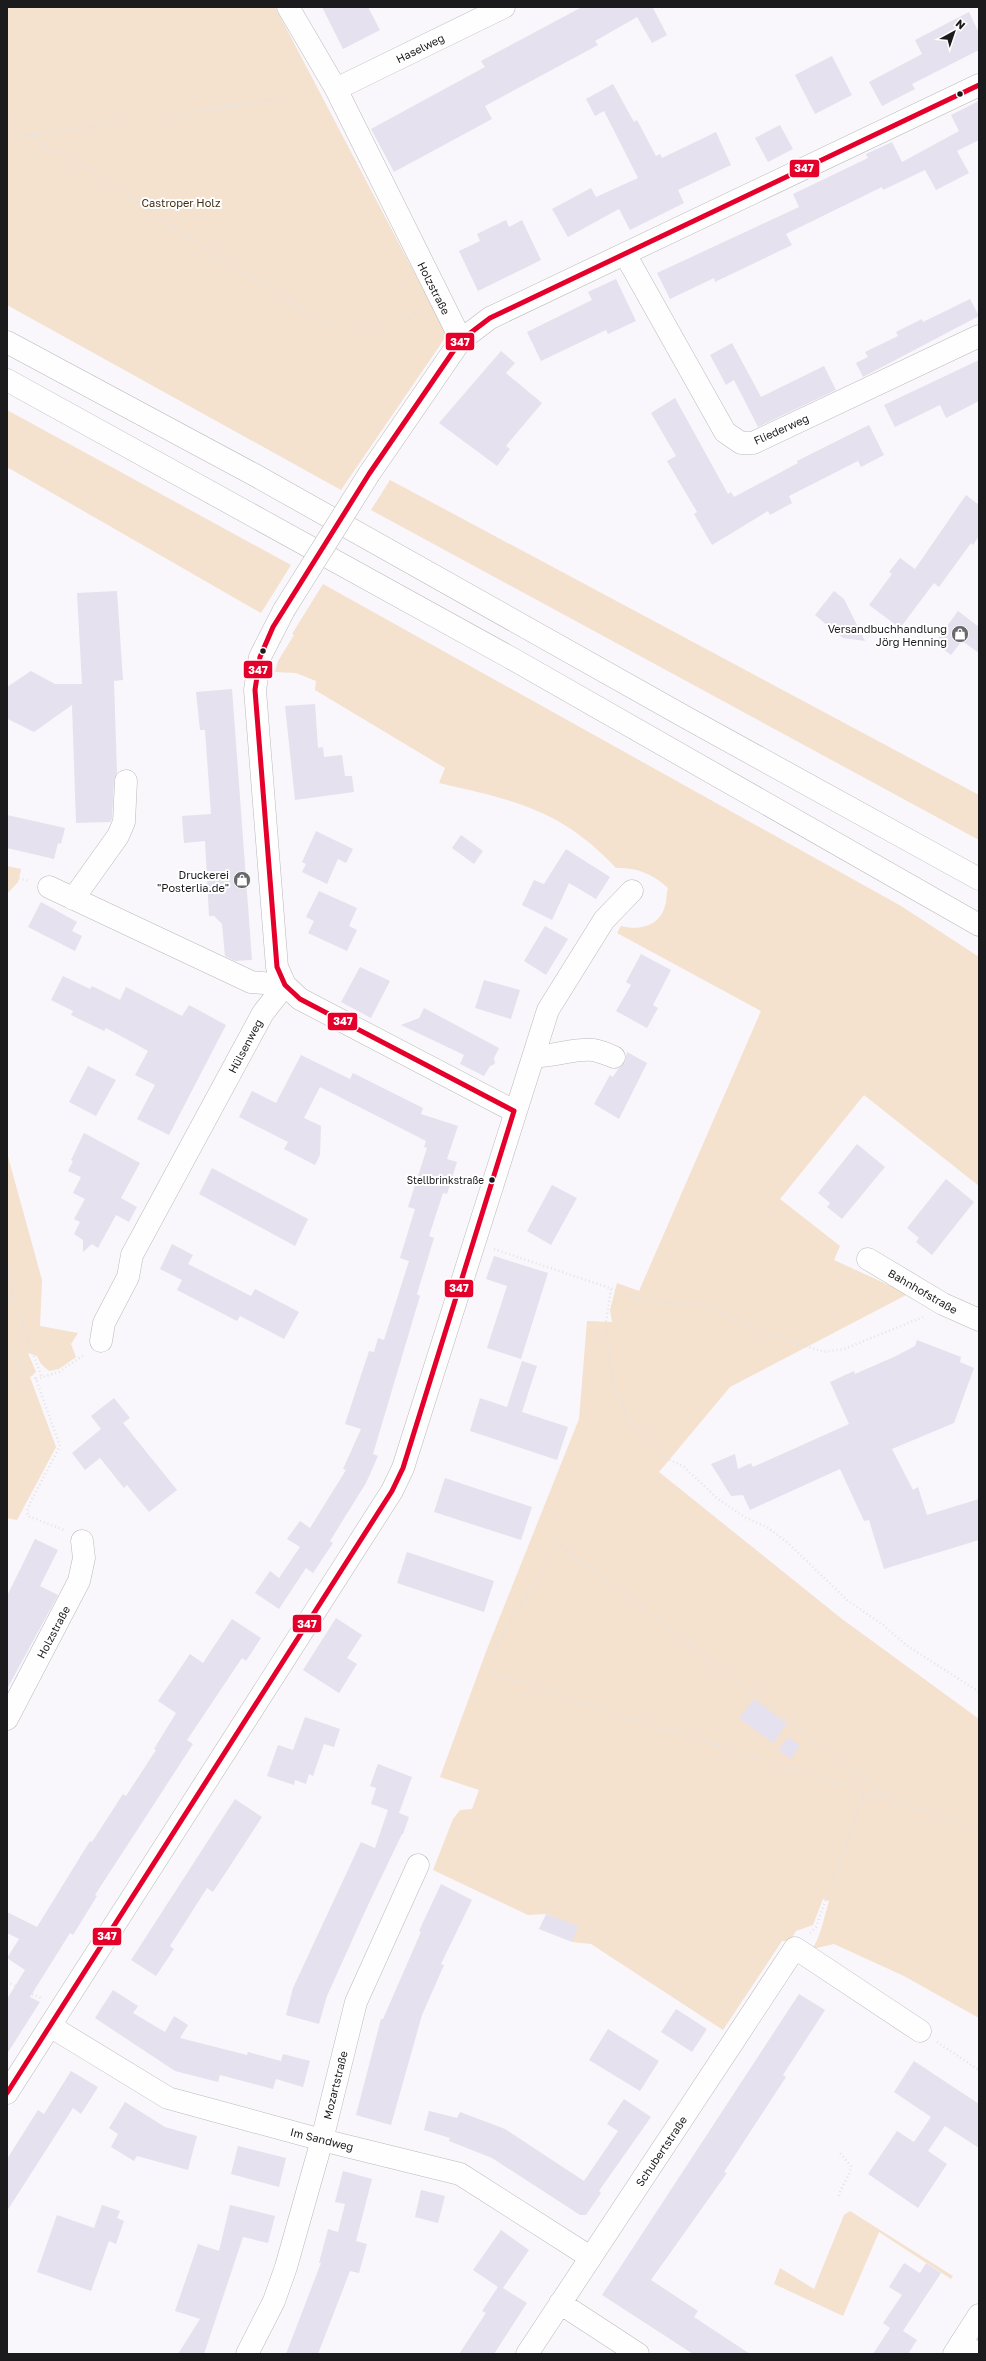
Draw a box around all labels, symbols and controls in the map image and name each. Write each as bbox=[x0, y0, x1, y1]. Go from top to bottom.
north arrow bbox=[934, 12, 974, 52]
text: N bbox=[953, 16, 968, 32]
street label: Haselweg bbox=[394, 31, 446, 65]
unlabelled marker bbox=[955, 89, 965, 99]
line badge: 347 bbox=[789, 159, 820, 178]
text: 347 bbox=[794, 161, 814, 174]
park label: Castroper Holz bbox=[141, 196, 221, 209]
street label: Holzstraße bbox=[415, 259, 453, 317]
line badge: 347 bbox=[445, 332, 475, 351]
text: 347 bbox=[450, 335, 470, 348]
street label: Fliederweg bbox=[751, 411, 811, 447]
place label: Versandbuchhandlung Jörg Henning bbox=[828, 622, 947, 648]
shop icon: Versandbuchhandlung Jörg Henning bbox=[950, 624, 970, 644]
unlabelled marker bbox=[258, 646, 268, 656]
line badge: 347 bbox=[243, 660, 273, 679]
text: 347 bbox=[248, 663, 268, 676]
place label: Druckerei "Posterlia.de" bbox=[157, 868, 229, 894]
shop icon: Druckerei "Posterlia.de" bbox=[232, 870, 252, 890]
line badge: 347 bbox=[327, 1012, 358, 1031]
text: 347 bbox=[333, 1014, 353, 1027]
street label: Hülsenweg bbox=[225, 1017, 265, 1075]
place label: Stellbrinkstraße bbox=[407, 1174, 484, 1186]
marker: Stellbrinkstraße bbox=[487, 1175, 497, 1185]
street label: Bahnhofstraße bbox=[886, 1266, 960, 1316]
line badge: 347 bbox=[444, 1279, 474, 1298]
text: 347 bbox=[449, 1281, 469, 1294]
street label: Holzstraße bbox=[34, 1604, 72, 1660]
line badge: 347 bbox=[292, 1614, 322, 1633]
text: 347 bbox=[297, 1617, 317, 1630]
line badge: 347 bbox=[92, 1927, 122, 1946]
text: 347 bbox=[97, 1929, 117, 1942]
street label: Mozartstraße bbox=[320, 2049, 350, 2121]
street label: Schubertstraße bbox=[633, 2113, 689, 2189]
street label: Im Sandweg bbox=[289, 2125, 355, 2153]

